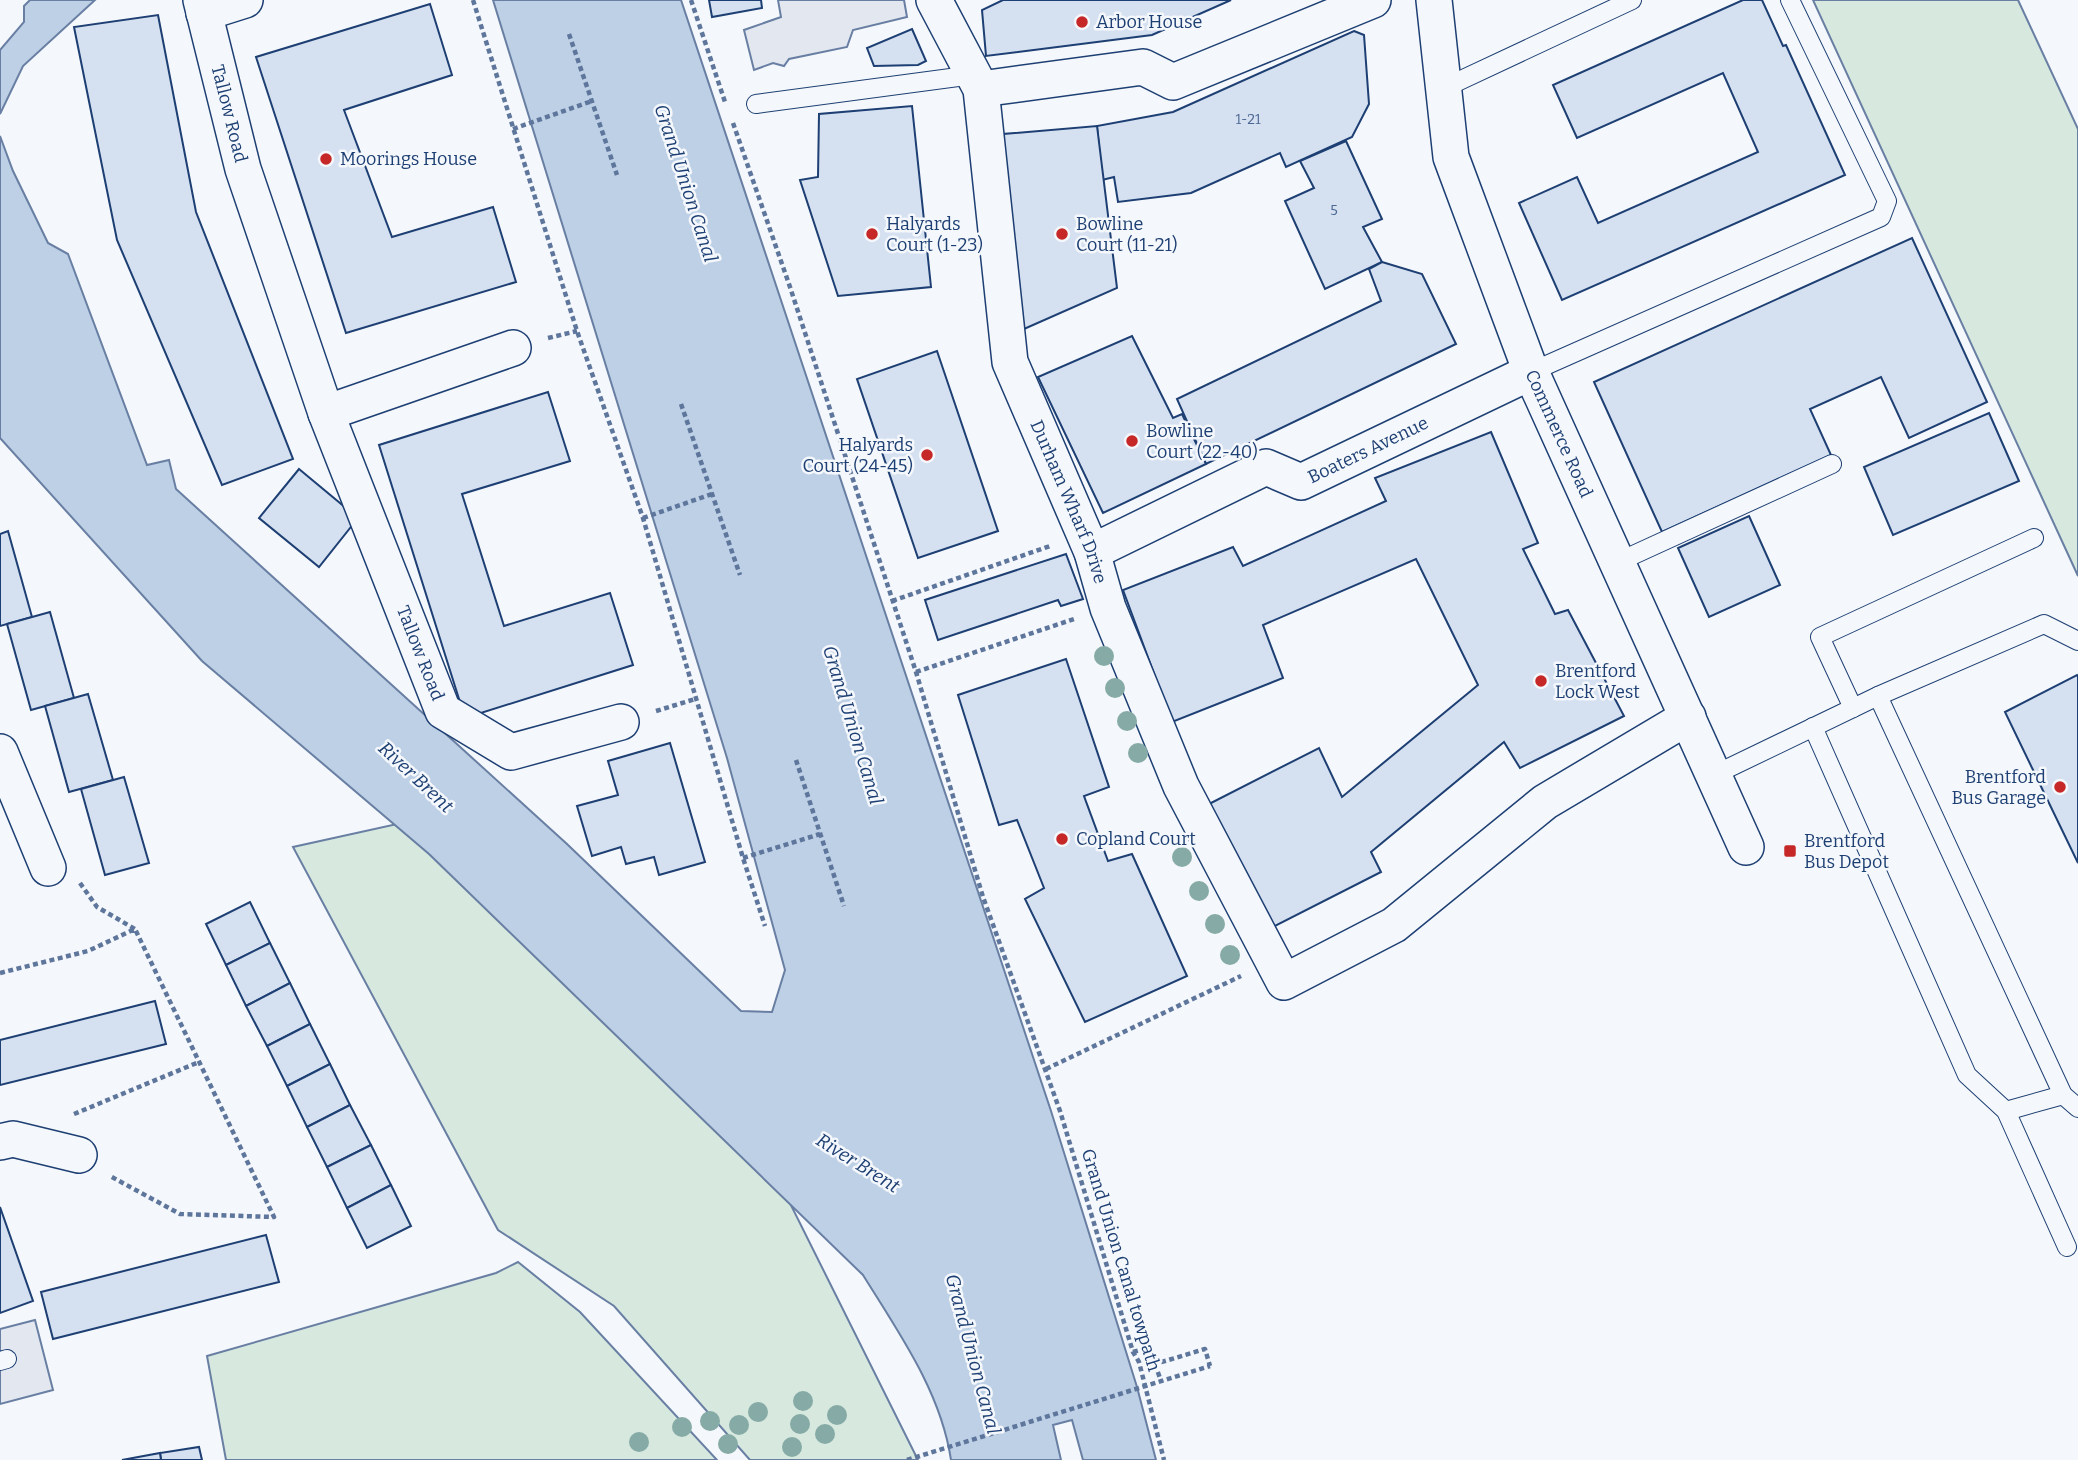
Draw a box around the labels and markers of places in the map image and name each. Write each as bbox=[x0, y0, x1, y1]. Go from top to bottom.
place label: Arbor House bbox=[1096, 11, 1202, 33]
marker: Arbor House bbox=[1074, 14, 1090, 30]
place label: Moorings House bbox=[340, 148, 477, 170]
marker: Moorings House bbox=[318, 151, 334, 167]
place label: Halyards Court (1-23) bbox=[886, 213, 983, 256]
place label: Bowline Court (11-21) bbox=[1076, 213, 1177, 256]
marker: Halyards Court (1-23) bbox=[864, 226, 880, 242]
marker: Bowline Court (11-21) bbox=[1054, 226, 1070, 242]
place label: Bowline Court (22-40) bbox=[1146, 420, 1258, 463]
marker: Bowline Court (22-40) bbox=[1124, 433, 1140, 449]
place label: Halyards Court (24-45) bbox=[802, 434, 913, 477]
marker: Halyards Court (24-45) bbox=[919, 447, 935, 463]
place label: Brentford Lock West bbox=[1555, 660, 1640, 703]
marker: Brentford Lock West bbox=[1533, 673, 1549, 689]
place label: Brentford Bus Garage bbox=[1952, 766, 2046, 809]
marker: Brentford Bus Garage bbox=[2052, 779, 2068, 795]
place label: Copland Court bbox=[1076, 828, 1196, 850]
place label: Brentford Bus Depot bbox=[1804, 830, 1889, 873]
marker: Copland Court bbox=[1054, 831, 1070, 847]
marker: Brentford Bus Depot bbox=[1782, 843, 1798, 859]

